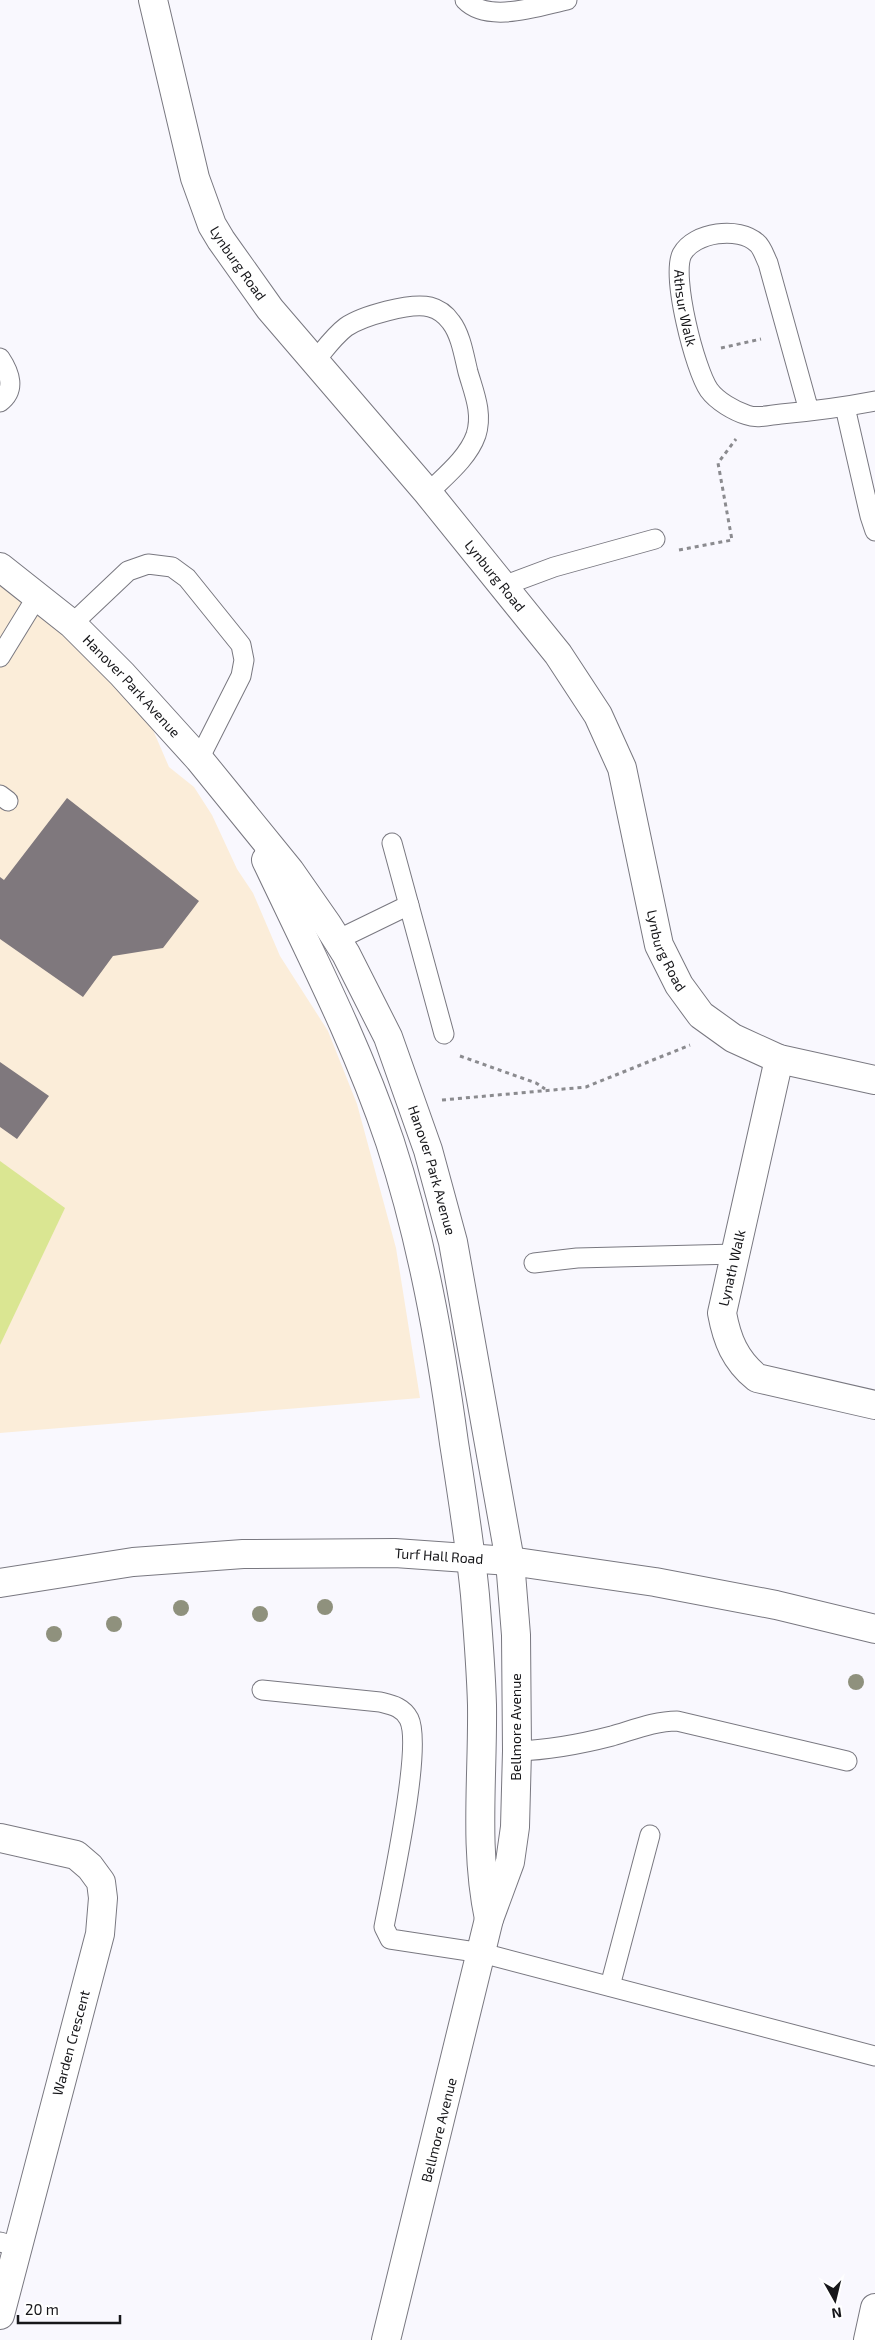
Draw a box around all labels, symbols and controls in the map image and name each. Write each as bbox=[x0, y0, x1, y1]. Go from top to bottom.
street label: Lynburg Road bbox=[207, 223, 270, 303]
street label: Athsur Walk bbox=[671, 269, 701, 348]
street label: Lynburg Road bbox=[461, 537, 529, 615]
street label: Hanover Park Avenue bbox=[80, 631, 184, 741]
street label: Lynburg Road bbox=[644, 908, 690, 995]
street label: Hanover Park Avenue bbox=[405, 1103, 460, 1237]
street label: Lynath Walk bbox=[714, 1228, 749, 1308]
street label: Turf Hall Road bbox=[394, 1544, 484, 1567]
street label: Bellmore Avenue bbox=[507, 1673, 524, 1781]
street label: Warden Crescent bbox=[48, 1988, 93, 2098]
street label: Bellmore Avenue bbox=[417, 2076, 460, 2184]
north arrow bbox=[810, 2275, 860, 2325]
scale bar bbox=[18, 2292, 120, 2324]
text: 20 m bbox=[25, 2300, 59, 2318]
text: N bbox=[831, 2304, 843, 2322]

